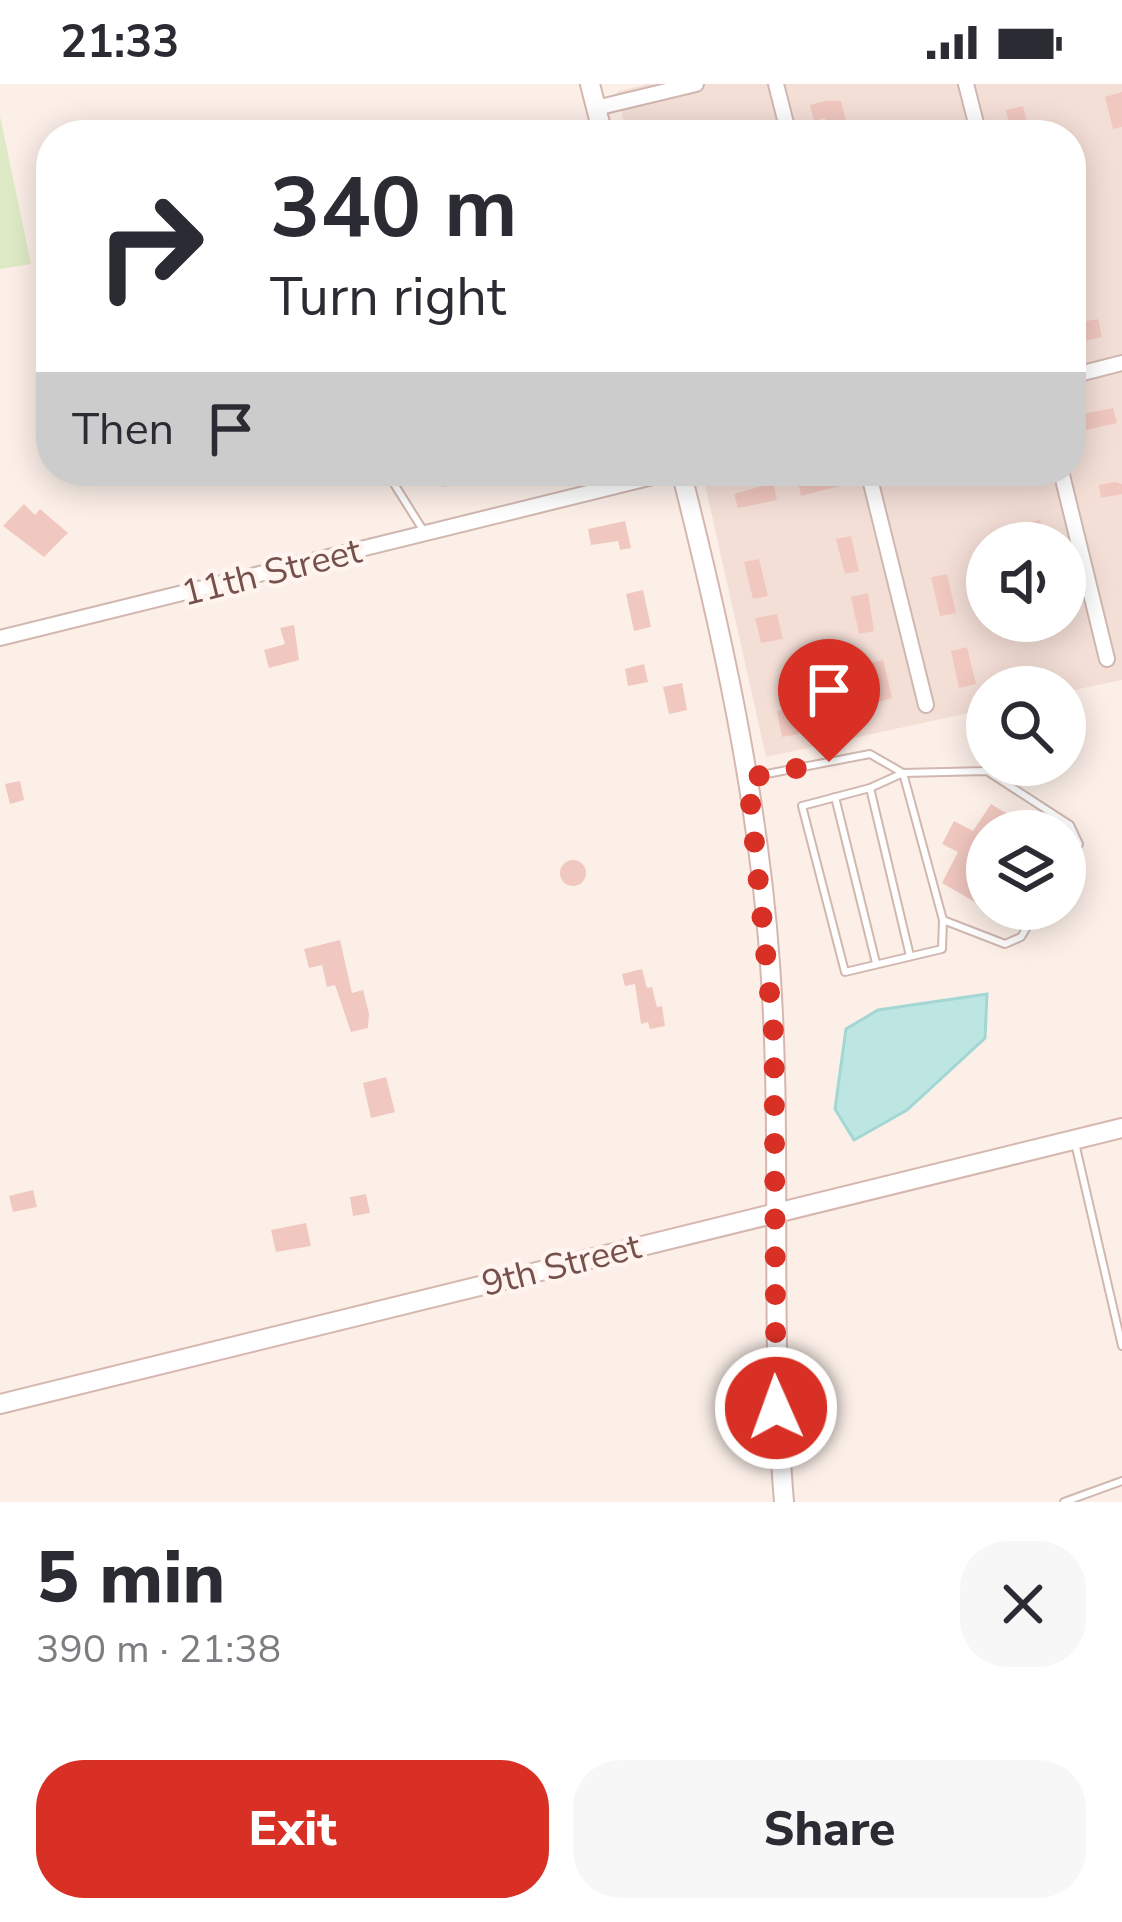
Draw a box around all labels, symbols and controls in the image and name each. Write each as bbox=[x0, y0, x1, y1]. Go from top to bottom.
text: 21:33 bbox=[60, 12, 179, 73]
text: 340 m bbox=[270, 151, 518, 266]
icon: right bbox=[72, 168, 228, 324]
text: Turn right bbox=[270, 260, 506, 334]
icon: arrive bbox=[198, 396, 264, 462]
text: Then bbox=[72, 399, 174, 460]
map controls bbox=[966, 522, 1086, 930]
button: sound bbox=[966, 522, 1086, 642]
street label: 11th Street bbox=[176, 526, 367, 618]
pin bbox=[778, 639, 880, 762]
icon: arrive bbox=[796, 657, 862, 723]
button: search bbox=[966, 666, 1086, 786]
button: layers bbox=[966, 810, 1086, 930]
street label: 9th Street bbox=[477, 1222, 646, 1309]
position arrow bbox=[713, 1345, 839, 1471]
text: 5 min bbox=[36, 1529, 225, 1627]
button: close bbox=[960, 1541, 1086, 1667]
text: 390 m · 21:38 bbox=[36, 1623, 281, 1676]
button: Exit bbox=[36, 1760, 549, 1898]
button: Share bbox=[573, 1760, 1086, 1898]

